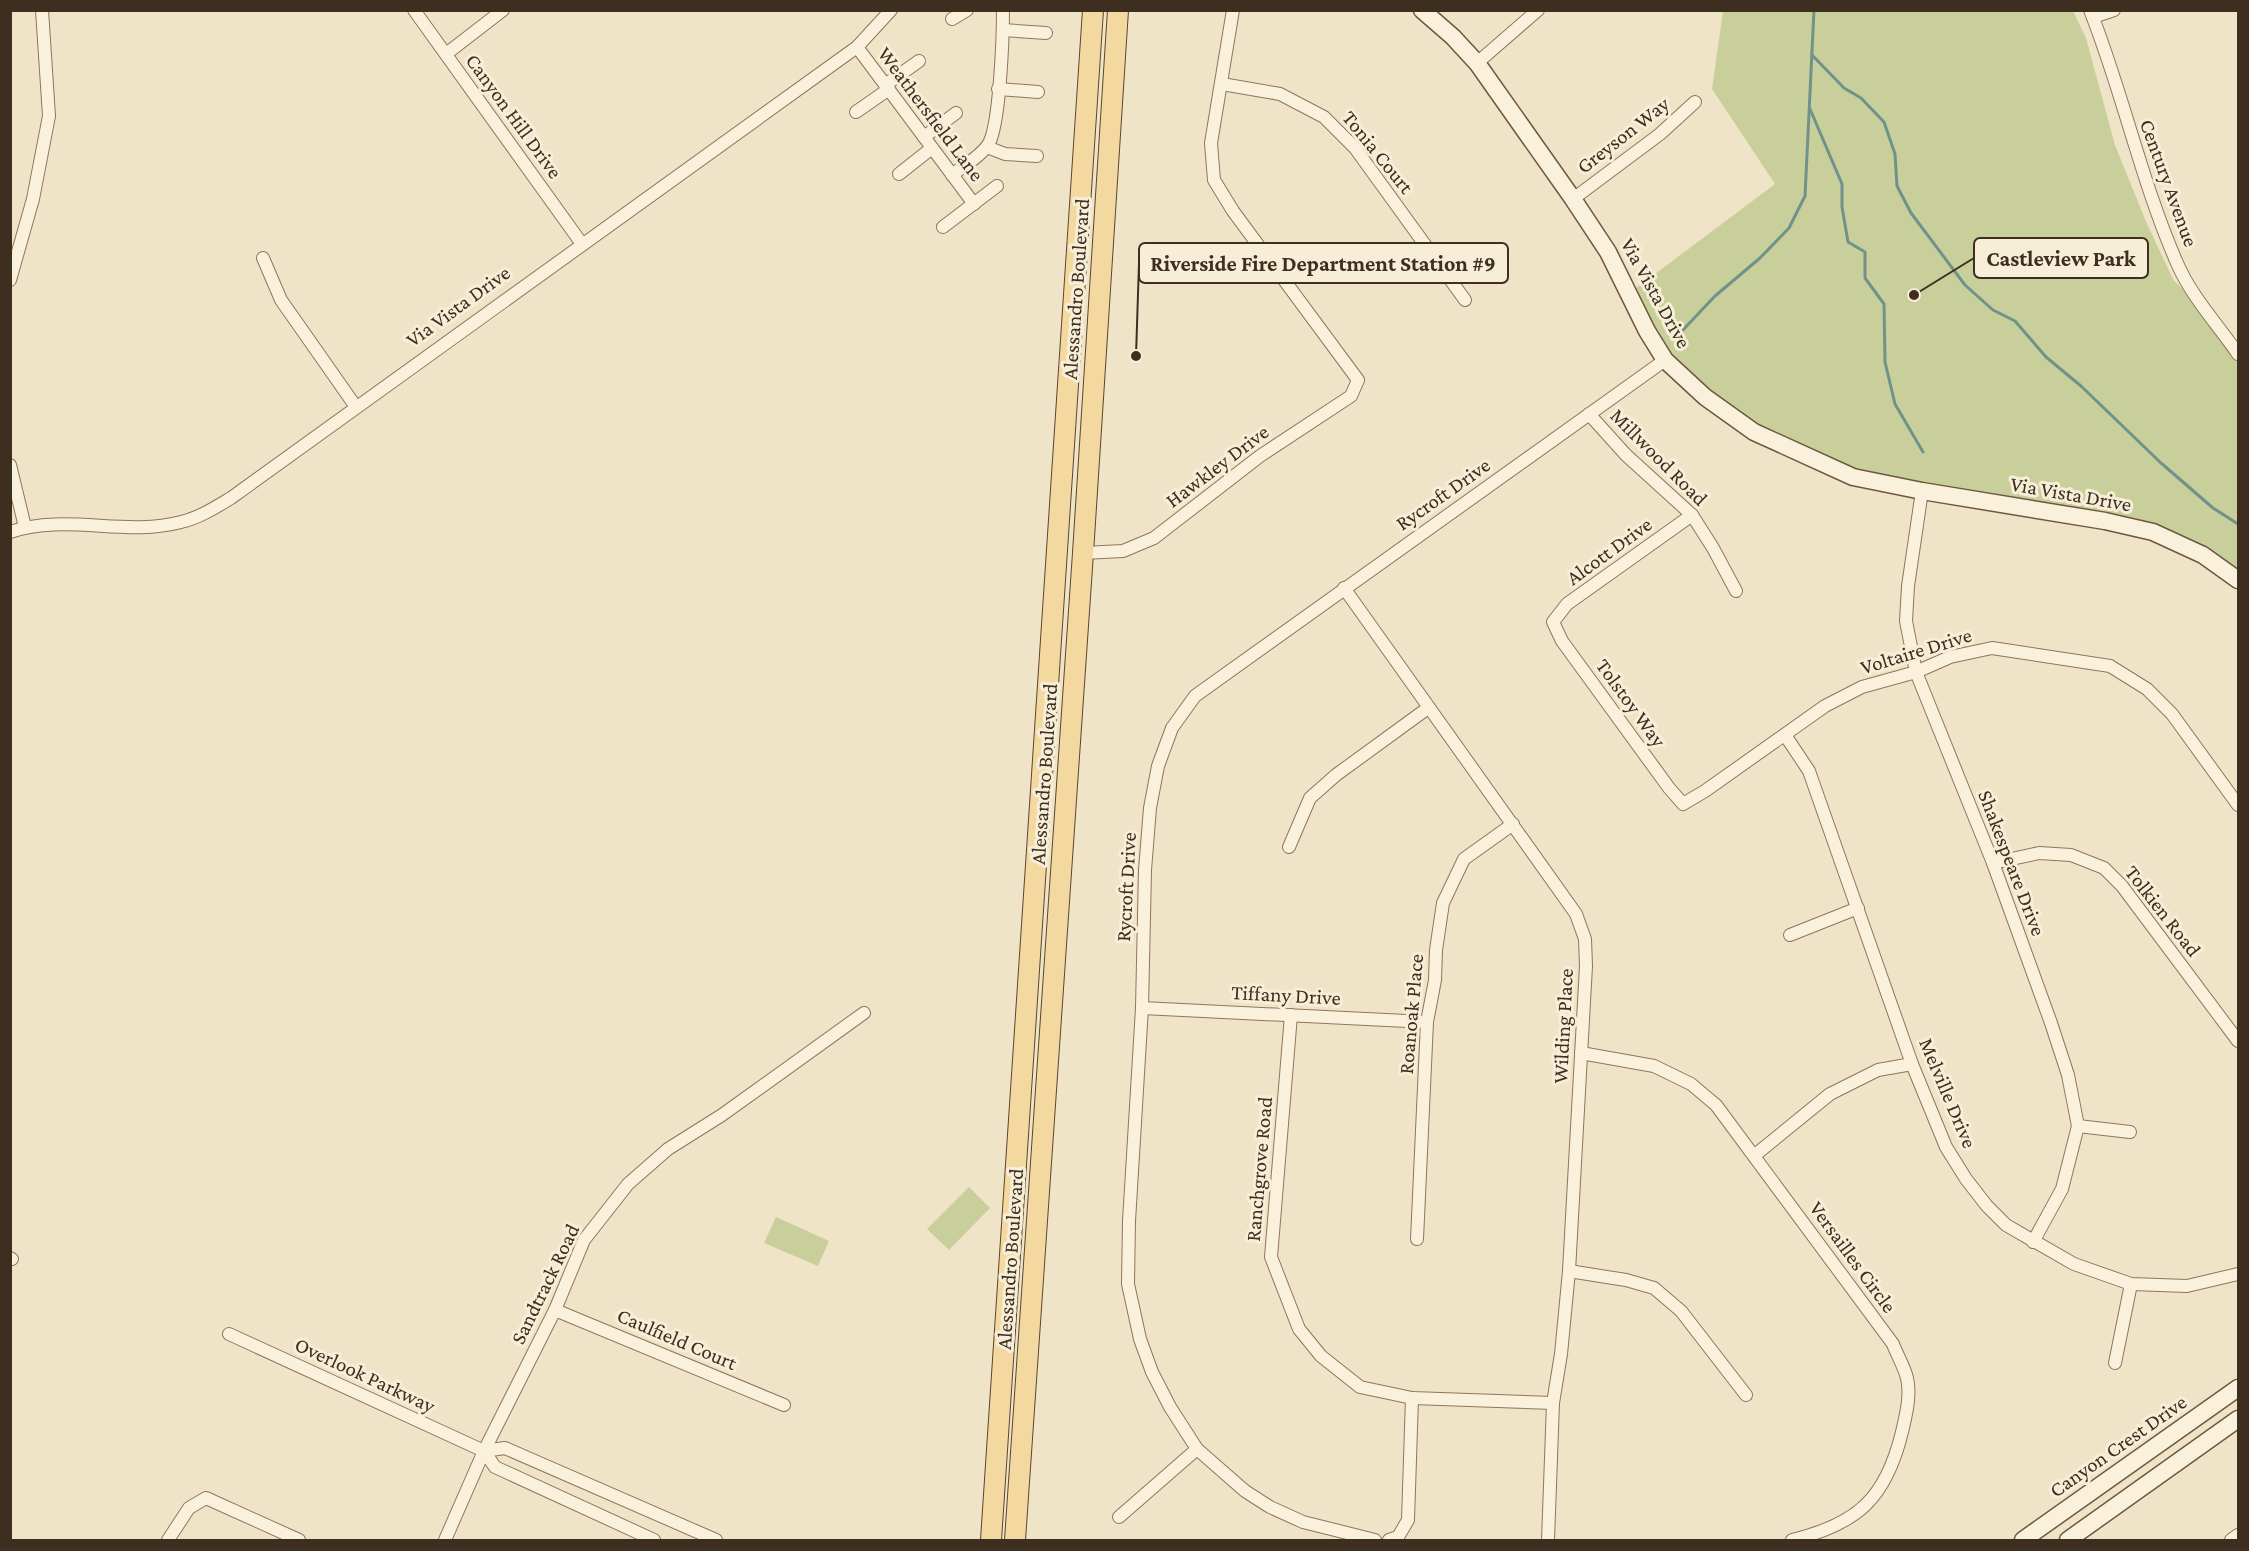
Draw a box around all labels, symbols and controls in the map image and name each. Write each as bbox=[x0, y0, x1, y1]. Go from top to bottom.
street label: Weathersfield Lane bbox=[873, 42, 989, 186]
street label: Canyon Hill Drive bbox=[461, 49, 567, 183]
street label: Greyson Way bbox=[1572, 91, 1674, 178]
street label: Tonia Court bbox=[1337, 106, 1419, 199]
street label: Century Avenue bbox=[2135, 116, 2203, 250]
street label: Alessandro Boulevard bbox=[1058, 198, 1094, 380]
street label: Via Vista Drive bbox=[1616, 234, 1696, 352]
callout: Castleview Park bbox=[1974, 238, 2148, 278]
callout: Riverside Fire Department Station #9 bbox=[1139, 243, 1508, 283]
text: Castleview Park bbox=[1986, 246, 2137, 271]
text: Riverside Fire Department Station #9 bbox=[1150, 251, 1496, 276]
street label: Via Vista Drive bbox=[401, 260, 515, 352]
street label: Millwood Road bbox=[1605, 403, 1713, 511]
street label: Hawkley Drive bbox=[1161, 419, 1273, 513]
street label: Rycroft Drive bbox=[1391, 453, 1495, 535]
street label: Via Vista Drive bbox=[2009, 472, 2133, 516]
street label: Alcott Drive bbox=[1561, 512, 1657, 590]
street label: Voltaire Drive bbox=[1858, 623, 1974, 679]
street label: Tolstoy Way bbox=[1591, 654, 1671, 752]
street label: Alessandro Boulevard bbox=[1026, 683, 1062, 865]
street label: Shakespeare Drive bbox=[1973, 787, 2051, 939]
street label: Rycroft Drive bbox=[1111, 832, 1141, 942]
street label: Tolkien Road bbox=[2120, 861, 2206, 961]
street label: Roanoak Place bbox=[1394, 953, 1428, 1075]
street label: Wilding Place bbox=[1548, 968, 1578, 1084]
street label: Tiffany Drive bbox=[1231, 980, 1341, 1010]
street label: Melville Drive bbox=[1914, 1034, 1982, 1152]
street label: Ranchgrove Road bbox=[1241, 1096, 1277, 1242]
street label: Alessandro Boulevard bbox=[992, 1168, 1028, 1350]
street label: Versailles Circle bbox=[1805, 1197, 1901, 1317]
street label: Sandtrack Road bbox=[506, 1220, 584, 1348]
street label: Caulfield Court bbox=[613, 1303, 742, 1375]
street label: Overlook Parkway bbox=[291, 1332, 439, 1418]
street label: Canyon Crest Drive bbox=[2045, 1390, 2191, 1502]

